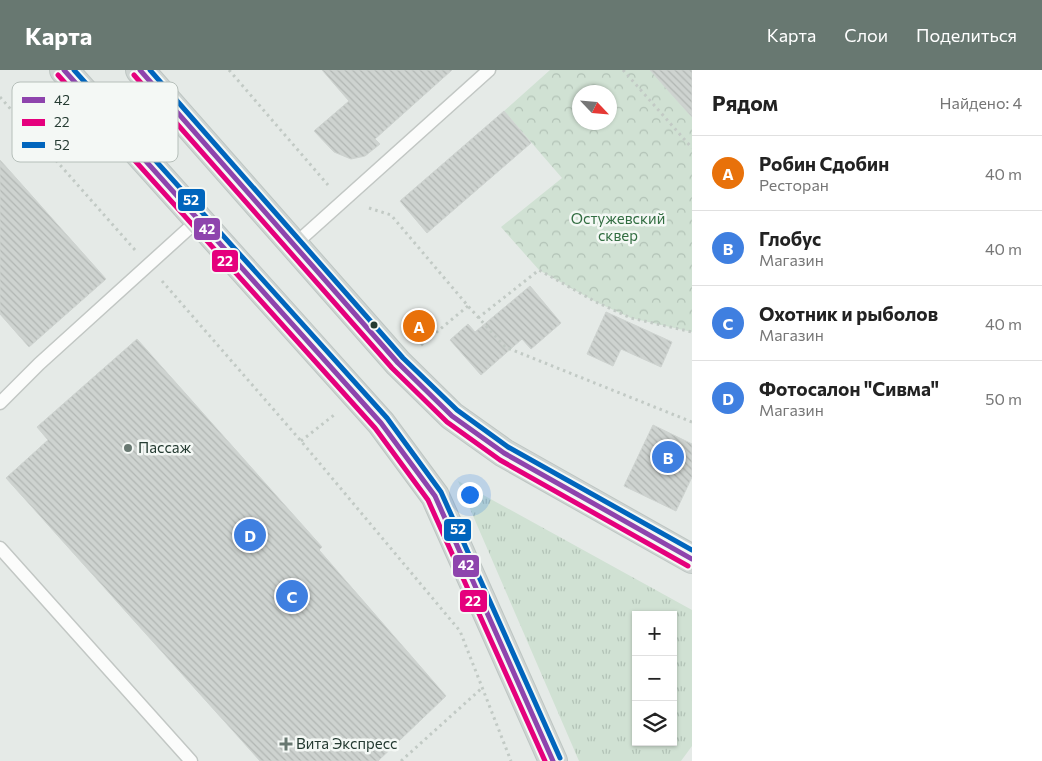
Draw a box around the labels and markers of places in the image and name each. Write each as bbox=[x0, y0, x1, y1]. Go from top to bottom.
pin: A bbox=[403, 307, 435, 345]
unlabelled marker bbox=[369, 320, 379, 330]
place label: Пассаж bbox=[138, 438, 192, 456]
pin: B bbox=[652, 438, 684, 476]
marker: Пассаж bbox=[122, 442, 134, 454]
pin: D bbox=[234, 516, 266, 554]
pin: C bbox=[276, 577, 308, 615]
place label: Вита Экспресс bbox=[296, 734, 397, 752]
marker: Вита Экспресс bbox=[280, 738, 292, 750]

